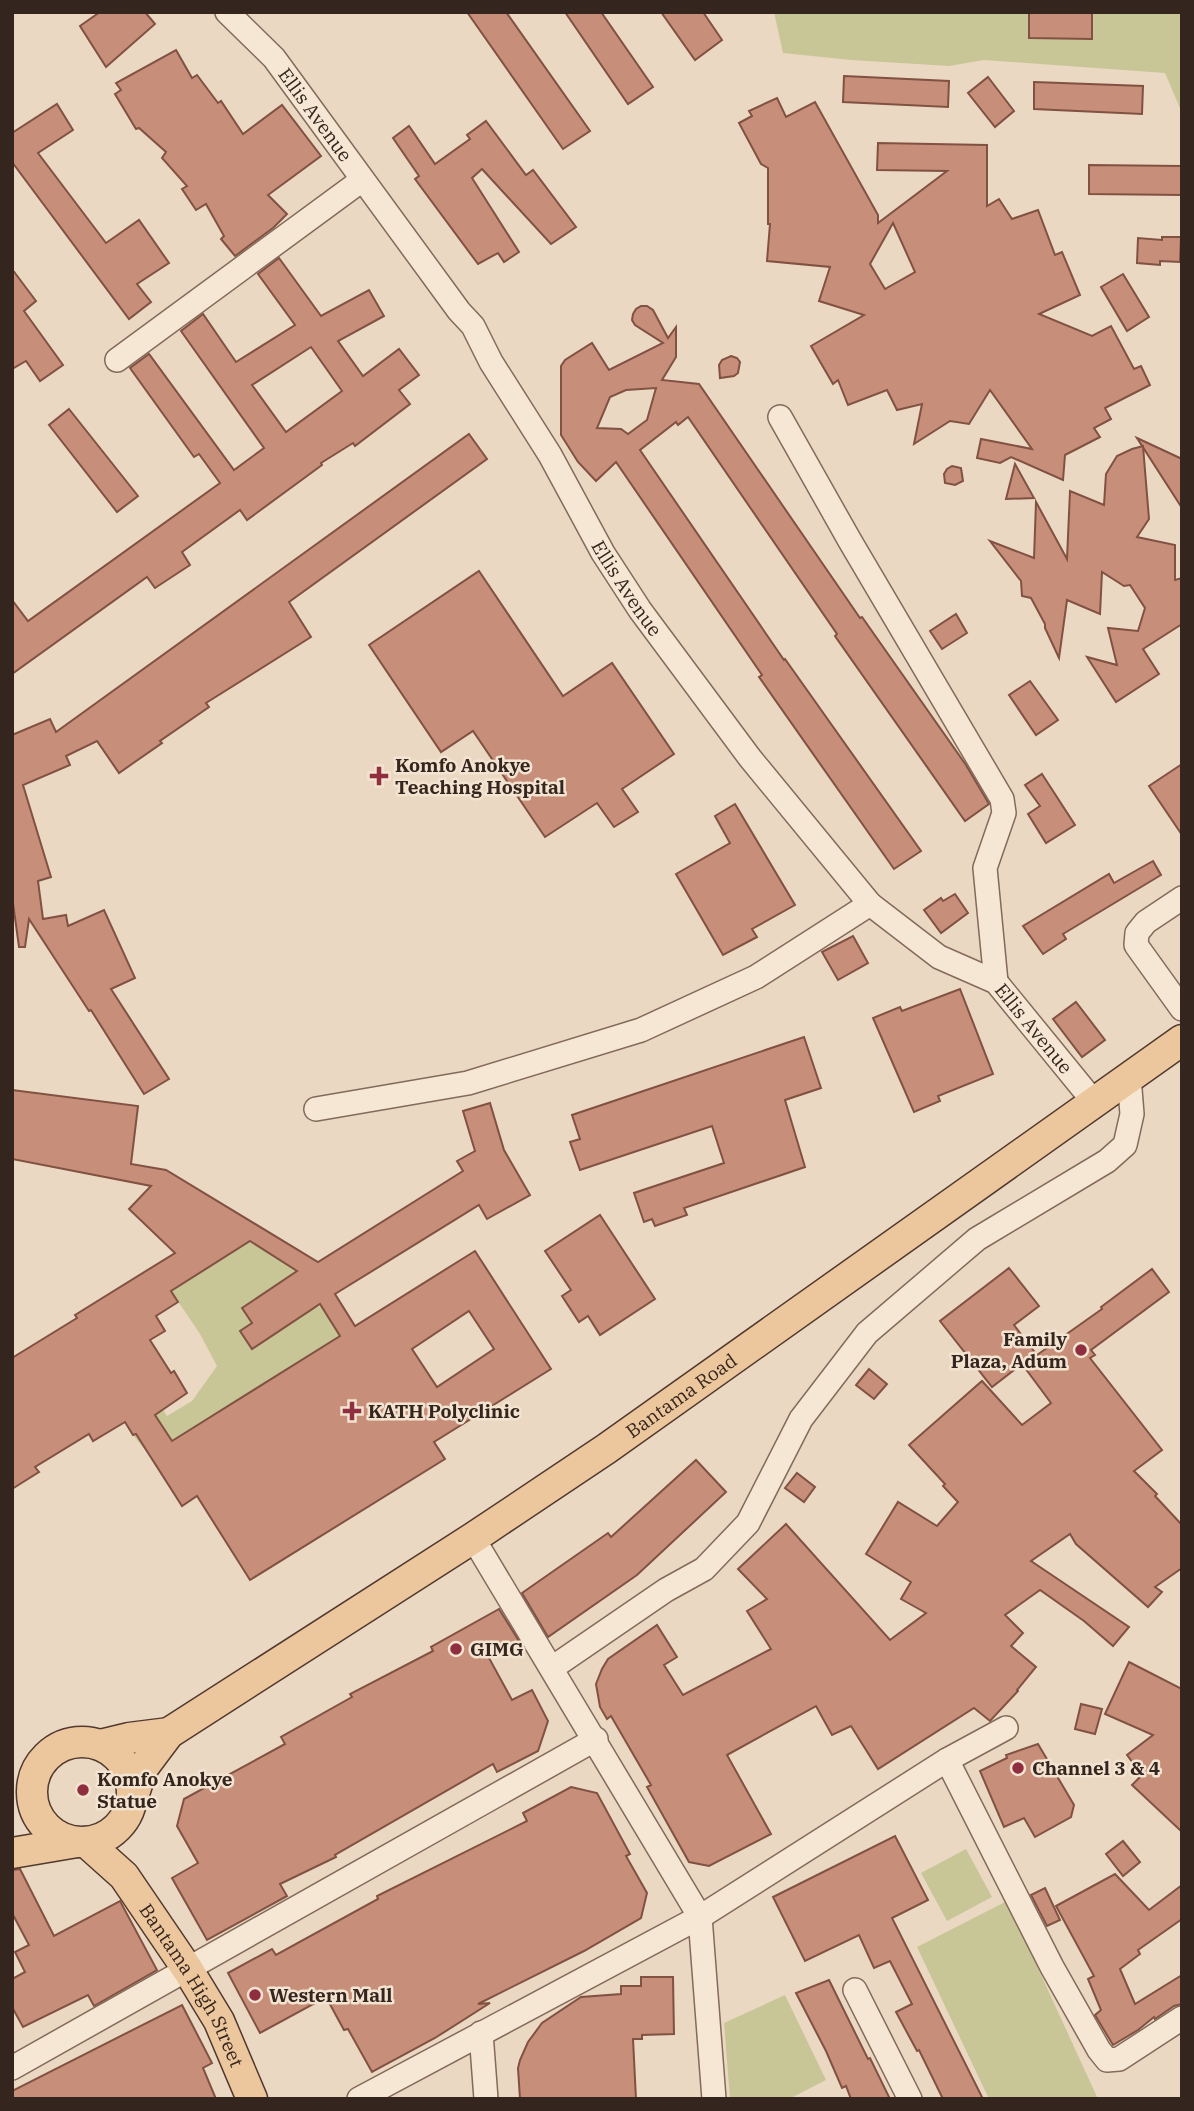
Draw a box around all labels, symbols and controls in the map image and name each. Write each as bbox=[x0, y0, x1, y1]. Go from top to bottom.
street label: Ellis Avenue bbox=[273, 63, 358, 166]
street label: Ellis Avenue bbox=[586, 536, 667, 641]
place label: Komfo Anokye Teaching Hospital bbox=[395, 753, 565, 799]
marker: Komfo Anokye Teaching Hospital bbox=[369, 766, 389, 786]
street label: Ellis Avenue bbox=[990, 978, 1078, 1079]
place label: Family Plaza, Adum bbox=[951, 1327, 1067, 1373]
marker: Family Plaza, Adum bbox=[1073, 1342, 1089, 1358]
street label: Bantama Road bbox=[621, 1348, 741, 1443]
place label: KATH Polyclinic bbox=[368, 1399, 520, 1423]
marker: KATH Polyclinic bbox=[342, 1401, 362, 1421]
place label: GIMG bbox=[470, 1637, 524, 1661]
marker: GIMG bbox=[448, 1641, 464, 1657]
place label: Channel 3 & 4 bbox=[1032, 1756, 1160, 1780]
marker: Channel 3 & 4 bbox=[1010, 1760, 1026, 1776]
place label: Komfo Anokye Statue bbox=[97, 1767, 233, 1813]
marker: Komfo Anokye Statue bbox=[75, 1782, 91, 1798]
street label: Bantama High Street bbox=[134, 1899, 249, 2071]
place label: Western Mall bbox=[269, 1983, 392, 2007]
marker: Western Mall bbox=[247, 1987, 263, 2003]

